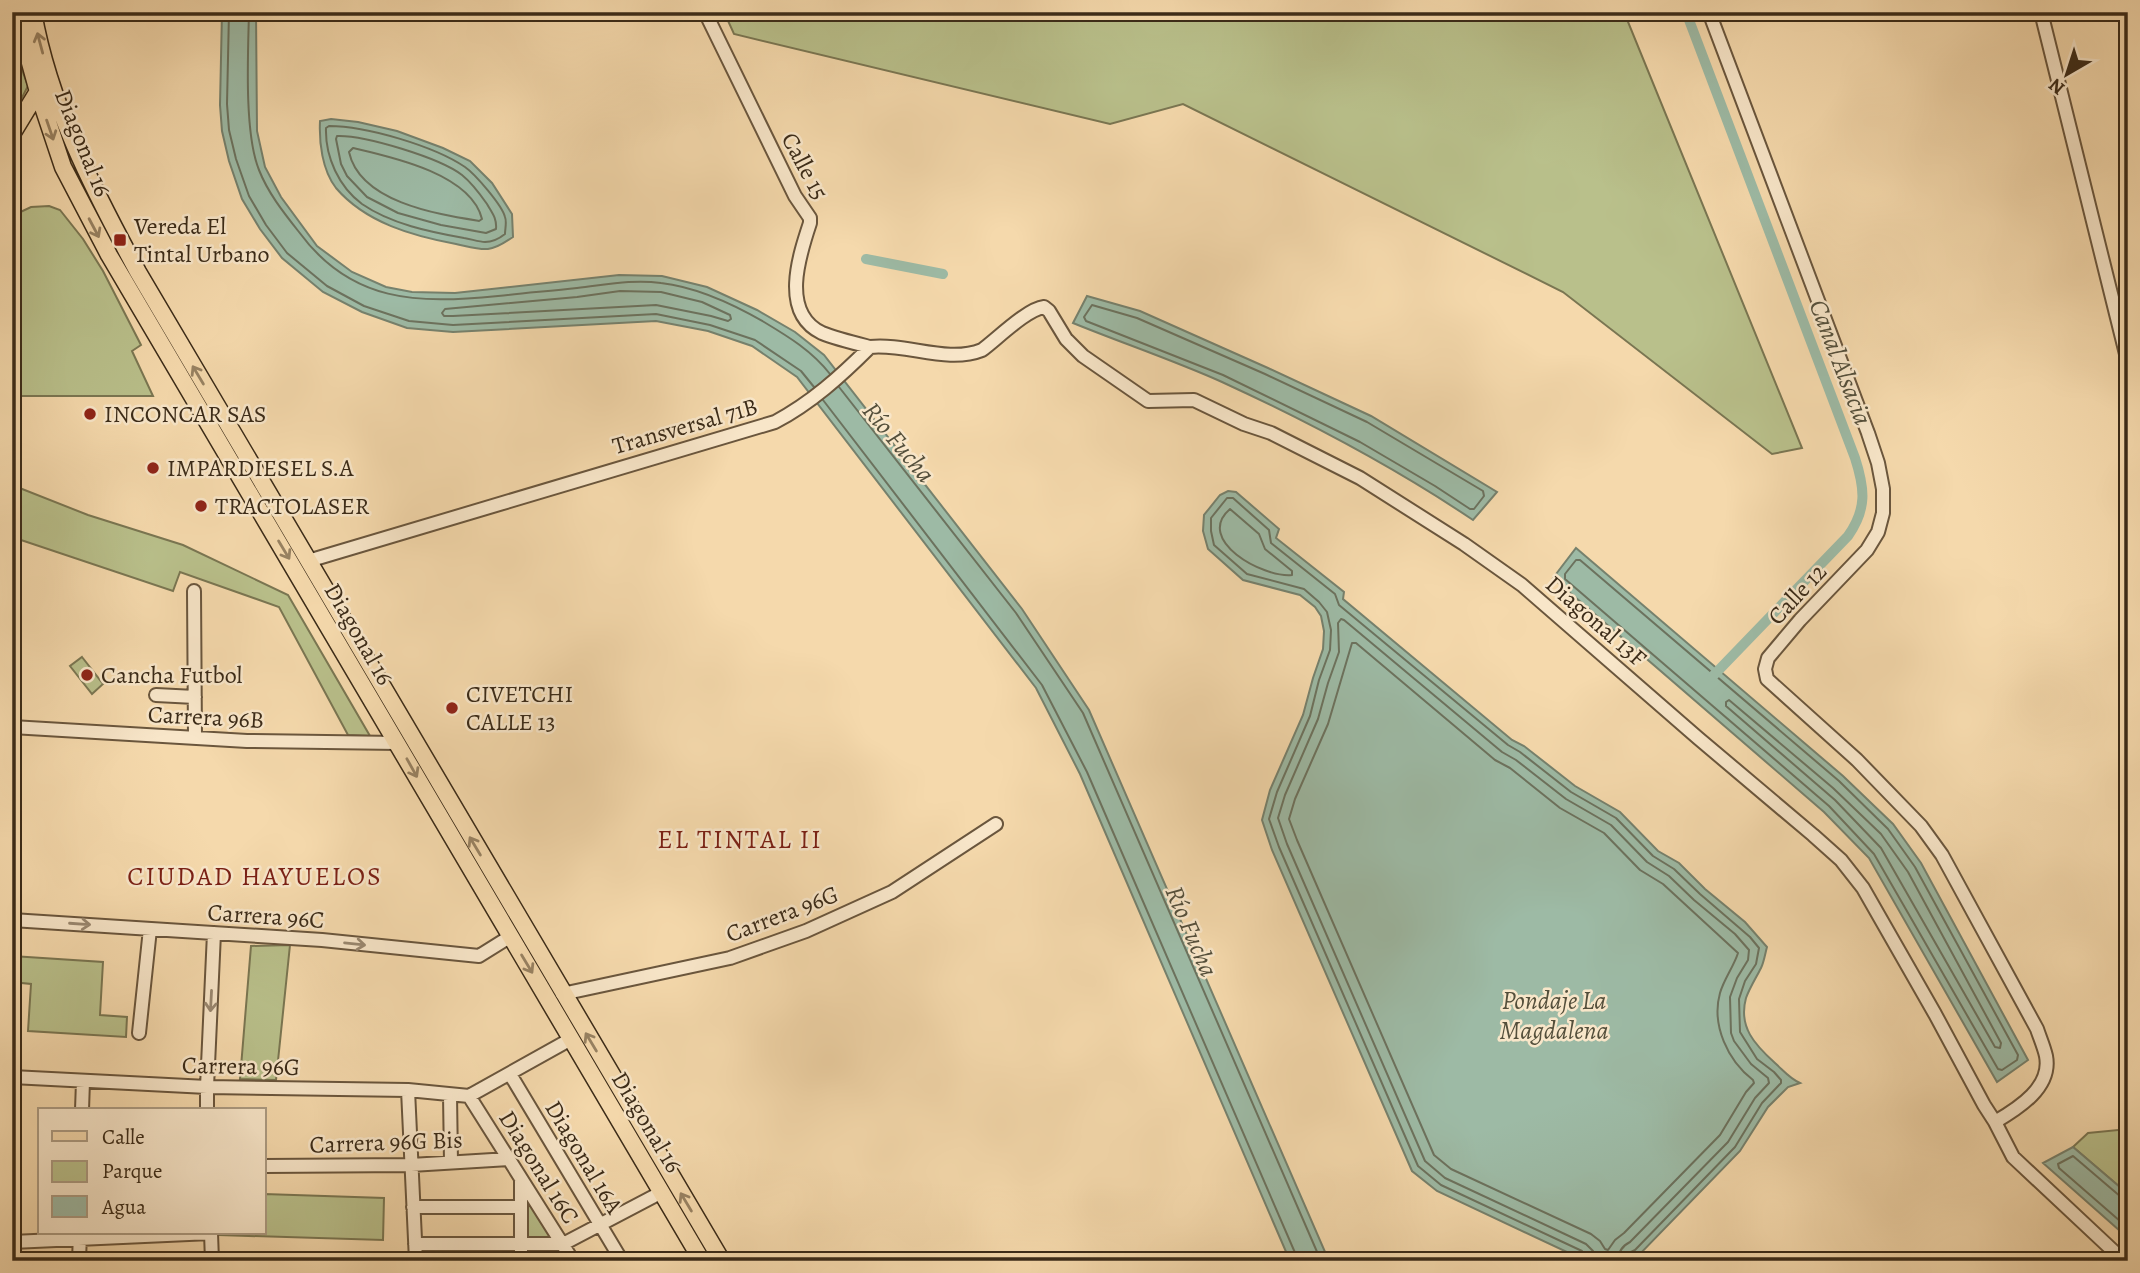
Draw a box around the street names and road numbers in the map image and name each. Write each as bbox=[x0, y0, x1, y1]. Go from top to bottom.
street label: Diagonal 16 bbox=[47, 85, 119, 201]
street label: Calle 15 bbox=[774, 127, 836, 205]
street label: Transversal 71B bbox=[609, 390, 761, 462]
street label: Calle 12 bbox=[1760, 556, 1834, 632]
street label: Diagonal 13F bbox=[1539, 568, 1653, 674]
street label: Diagonal 16 bbox=[317, 577, 401, 691]
street label: Carrera 96B bbox=[147, 698, 265, 736]
street label: Carrera 96G bbox=[721, 878, 843, 950]
street label: Carrera 96C bbox=[207, 896, 325, 936]
street label: Carrera 96G bbox=[182, 1049, 300, 1083]
street label: Diagonal 16 bbox=[604, 1065, 690, 1179]
street label: Diagonal 16A bbox=[538, 1094, 631, 1221]
street label: Diagonal 16C bbox=[491, 1104, 587, 1230]
street label: Carrera 96G Bis bbox=[309, 1123, 463, 1161]

